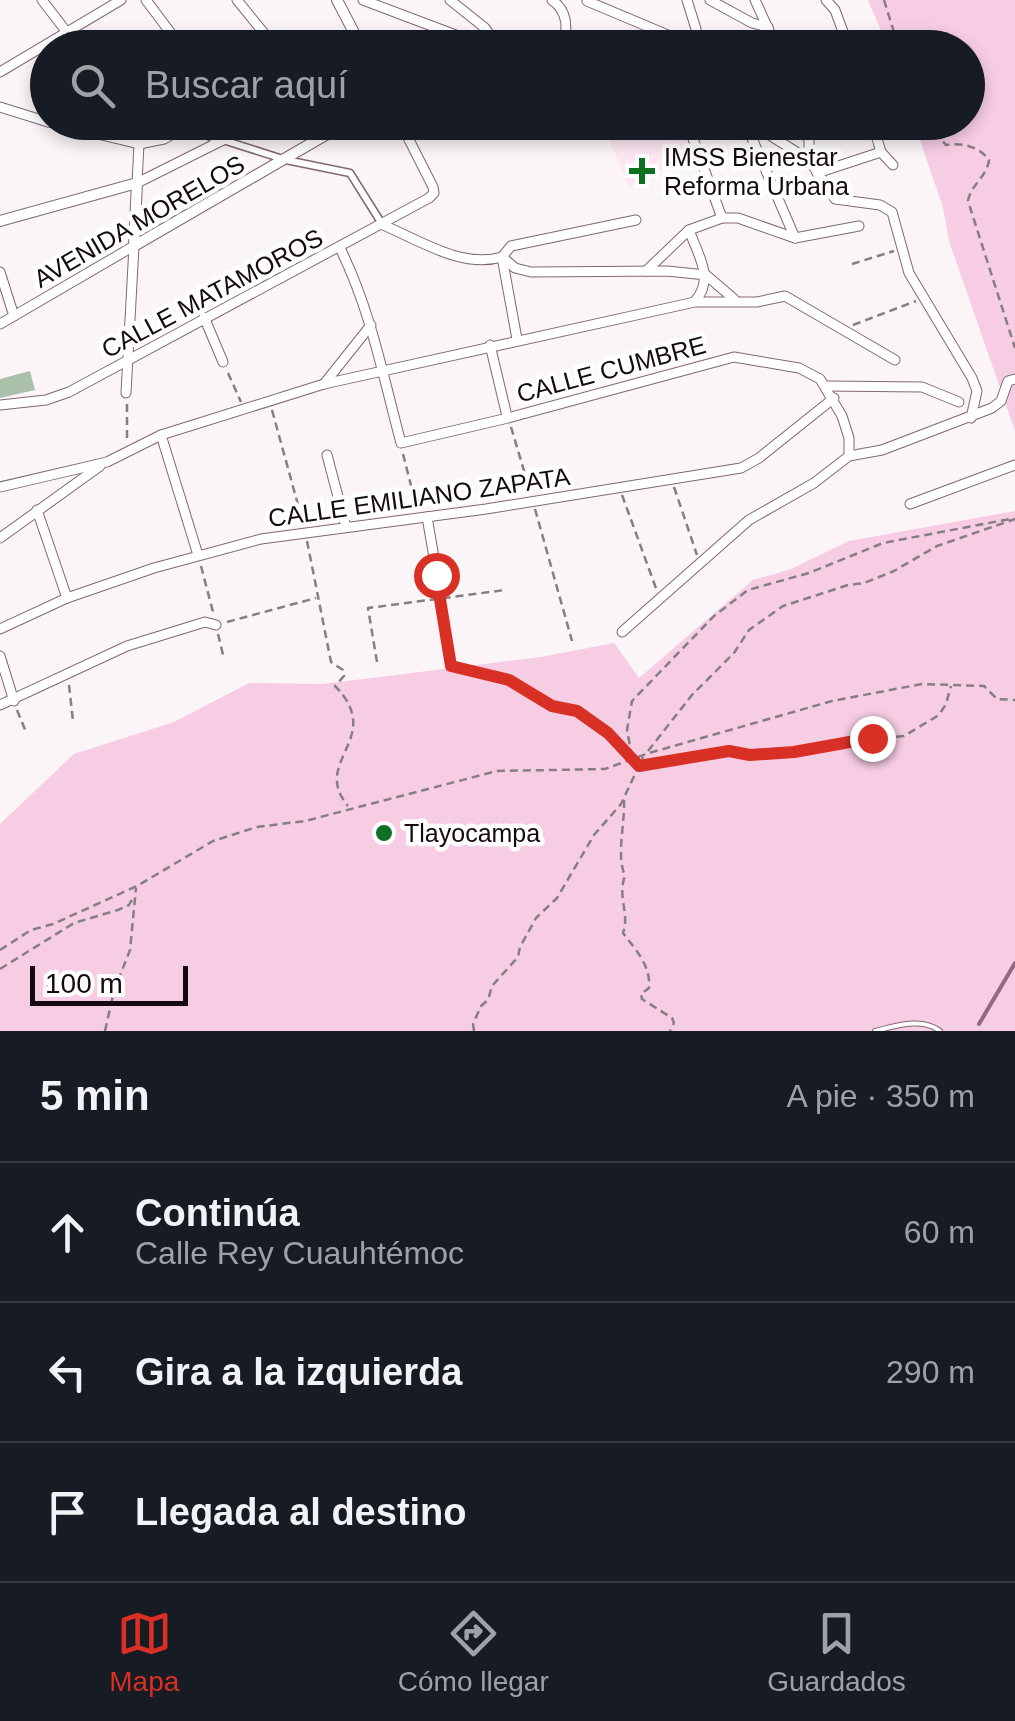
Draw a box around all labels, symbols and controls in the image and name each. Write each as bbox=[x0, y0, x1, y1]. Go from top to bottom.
search box bbox=[30, 30, 985, 140]
icon: search bbox=[65, 58, 120, 113]
text: Buscar aquí bbox=[145, 64, 348, 106]
place label: IMSS Bienestar Reforma Urbana bbox=[664, 143, 849, 200]
street label: AVENIDA MORELOS bbox=[29, 149, 249, 293]
marker: IMSS Bienestar Reforma Urbana bbox=[629, 158, 655, 184]
street label: CALLE MATAMOROS bbox=[97, 223, 327, 363]
street label: CALLE CUMBRE bbox=[513, 330, 709, 408]
street label: CALLE EMILIANO ZAPATA bbox=[266, 462, 572, 532]
route start bbox=[414, 553, 460, 599]
route end bbox=[850, 716, 896, 762]
place label: Tlayocampa bbox=[404, 819, 540, 847]
marker: Tlayocampa bbox=[373, 822, 395, 844]
scale bar bbox=[30, 961, 188, 1006]
text: 100 m bbox=[45, 968, 123, 999]
text: 5 min bbox=[40, 1072, 150, 1119]
text: A pie · 350 m bbox=[786, 1078, 975, 1114]
text: Continúa bbox=[135, 1192, 300, 1234]
icon: ahead bbox=[40, 1205, 95, 1260]
text: 60 m bbox=[904, 1214, 975, 1250]
text: Calle Rey Cuauhtémoc bbox=[135, 1235, 464, 1271]
icon: left bbox=[40, 1345, 95, 1400]
text: Gira a la izquierda bbox=[135, 1351, 462, 1393]
text: 290 m bbox=[886, 1354, 975, 1390]
icon: arrive bbox=[40, 1485, 95, 1540]
text: Llegada al destino bbox=[135, 1491, 467, 1533]
tab: Mapa bbox=[109, 1606, 179, 1698]
tab: Cómo llegar bbox=[398, 1606, 549, 1698]
tab: Guardados bbox=[767, 1606, 906, 1698]

